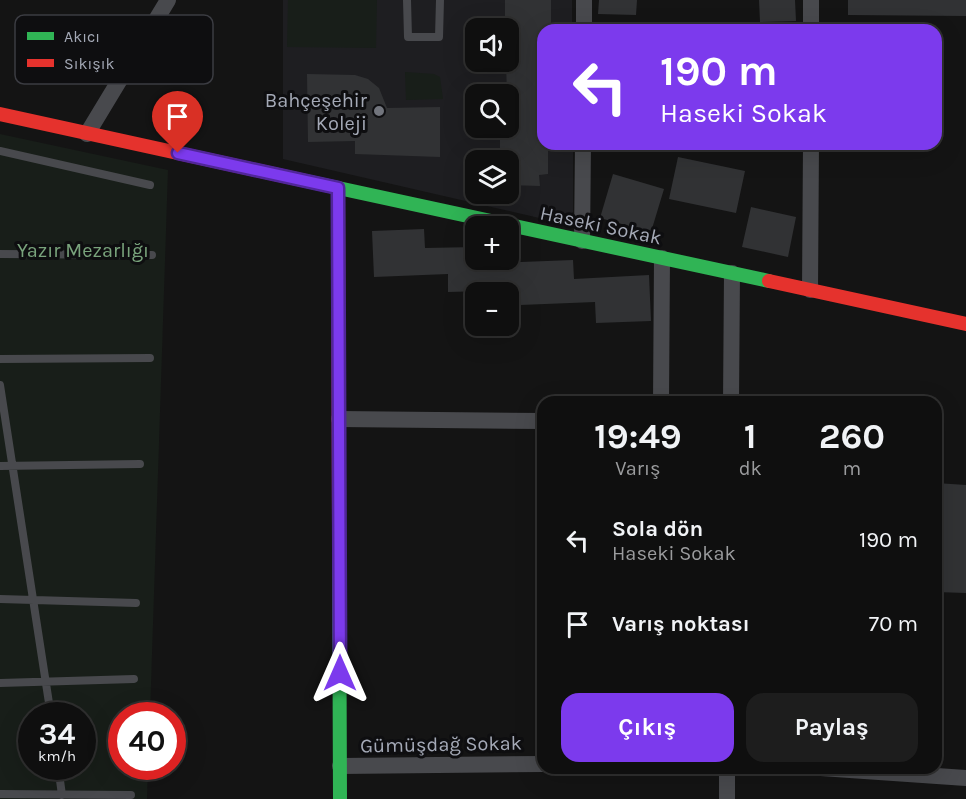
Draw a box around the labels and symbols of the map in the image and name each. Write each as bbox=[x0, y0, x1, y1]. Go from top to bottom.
legend bbox=[15, 15, 213, 84]
text: Akıcı bbox=[64, 27, 100, 46]
text: Sıkışık bbox=[64, 54, 114, 73]
place label: Bahçeşehir Koleji bbox=[265, 89, 368, 135]
pin bbox=[152, 91, 203, 153]
marker: Bahçeşehir Koleji bbox=[372, 104, 386, 118]
street label: Haseki Sokak bbox=[538, 201, 664, 250]
park label: Yazır Mezarlığı bbox=[17, 239, 149, 262]
position arrow bbox=[308, 641, 372, 705]
speed limit sign: 40 bbox=[108, 702, 186, 780]
street label: Gümüşdağ Sokak bbox=[360, 732, 522, 757]

